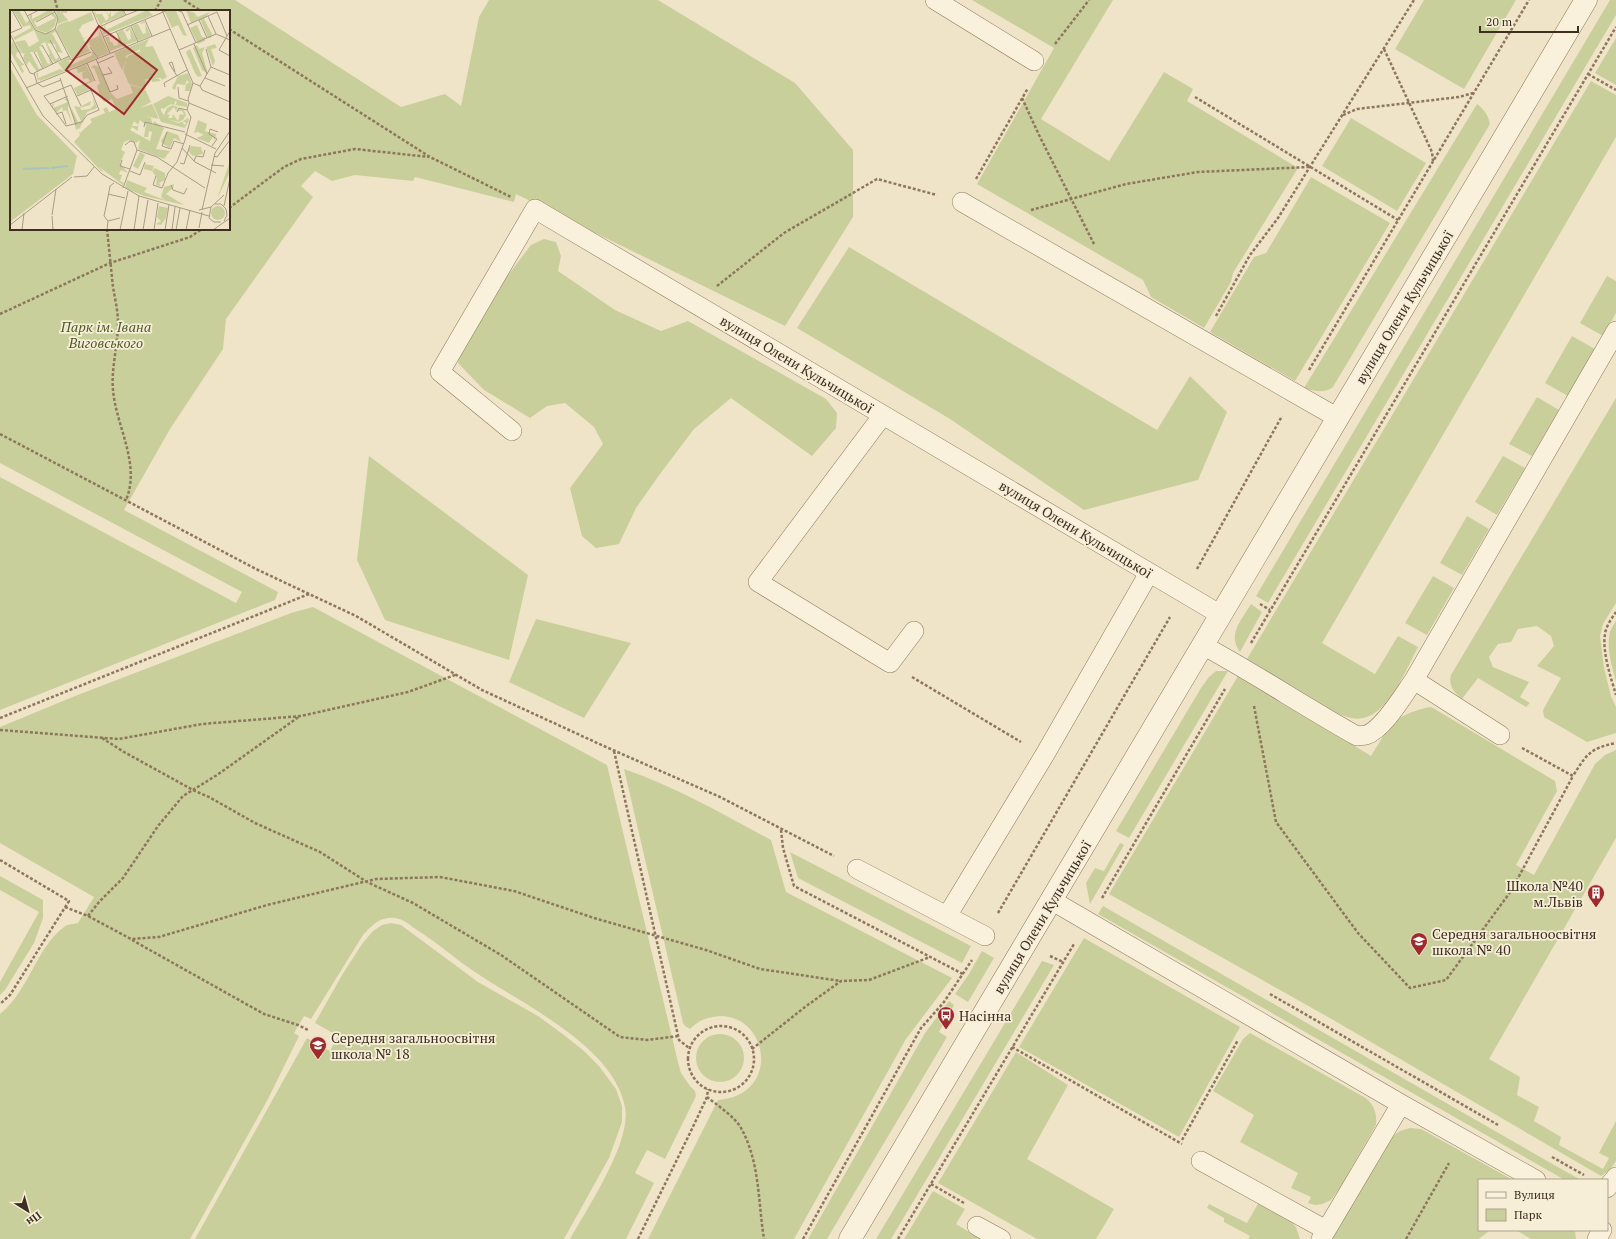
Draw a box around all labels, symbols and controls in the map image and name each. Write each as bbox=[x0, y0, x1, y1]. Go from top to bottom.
scale bar bbox=[1480, 8, 1578, 34]
inset map bbox=[10, 10, 230, 230]
text: 20 m bbox=[1486, 14, 1513, 29]
street label: вулиця Олени Кульчицької bbox=[1351, 227, 1458, 387]
street label: вулиця Олени Кульчицької bbox=[717, 311, 877, 418]
park label: Парк ім. Івана Виговського bbox=[60, 317, 151, 352]
street label: вулиця Олени Кульчицької bbox=[996, 476, 1156, 583]
street label: вулиця Олени Кульчицької bbox=[989, 837, 1096, 997]
place label: Школа №40 м.Львів bbox=[1506, 876, 1583, 911]
building icon: Школа №40 м.Львів bbox=[1586, 883, 1606, 908]
place label: Середня загальноосвітня школа № 40 bbox=[1432, 924, 1597, 959]
school or university icon: Середня загальноосвітня школа № 40 bbox=[1409, 931, 1429, 956]
bus stop icon: Насінна bbox=[936, 1005, 956, 1030]
place label: Насінна bbox=[959, 1006, 1011, 1025]
place label: Середня загальноосвітня школа № 18 bbox=[331, 1028, 496, 1063]
school or university icon: Середня загальноосвітня школа № 18 bbox=[308, 1035, 328, 1060]
legend bbox=[1478, 1179, 1608, 1231]
text: Вулиця bbox=[1514, 1187, 1555, 1202]
north arrow bbox=[8, 1191, 48, 1231]
text: Парк bbox=[1514, 1207, 1542, 1222]
text: Пн bbox=[24, 1209, 44, 1229]

